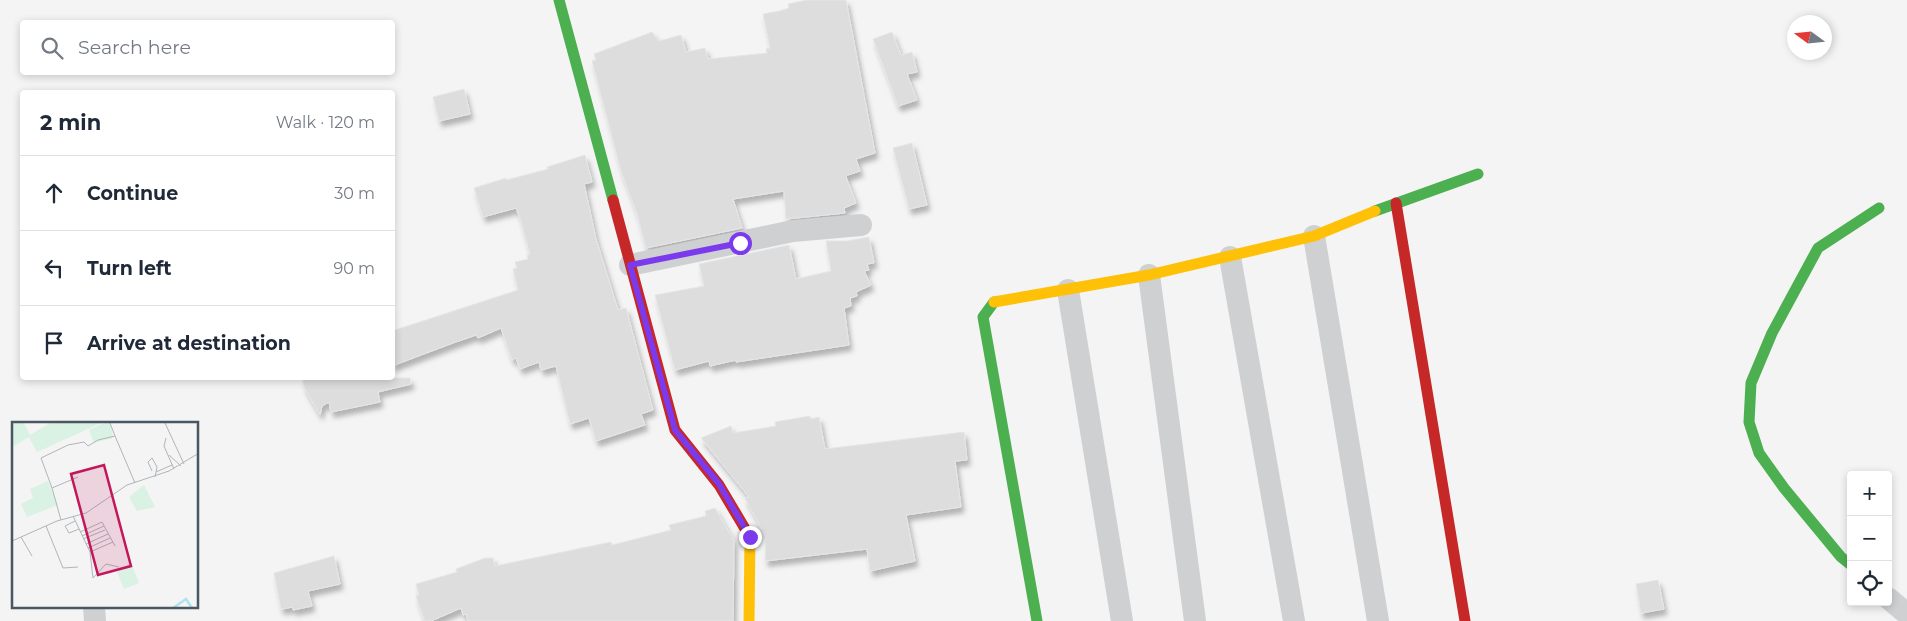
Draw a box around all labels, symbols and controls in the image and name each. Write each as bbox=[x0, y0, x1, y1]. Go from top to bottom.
north arrow bbox=[1787, 15, 1832, 60]
search box bbox=[20, 20, 395, 75]
icon: search bbox=[38, 34, 66, 62]
text: Search here bbox=[78, 36, 191, 59]
text: 2 min bbox=[40, 110, 101, 135]
text: Walk · 120 m bbox=[276, 113, 375, 132]
icon: ahead bbox=[40, 179, 68, 207]
text: Continue bbox=[87, 182, 178, 205]
text: 30 m bbox=[334, 184, 375, 203]
route start bbox=[729, 232, 752, 255]
icon: left bbox=[40, 254, 68, 282]
text: Turn left bbox=[87, 257, 172, 280]
text: 90 m bbox=[333, 259, 375, 278]
icon: arrive bbox=[40, 329, 68, 357]
text: Arrive at destination bbox=[87, 332, 291, 355]
inset map bbox=[12, 422, 199, 608]
map controls bbox=[1847, 471, 1892, 606]
button: + bbox=[1847, 471, 1892, 516]
button: − bbox=[1847, 516, 1892, 561]
route end bbox=[739, 526, 762, 549]
button: locate bbox=[1847, 561, 1892, 606]

